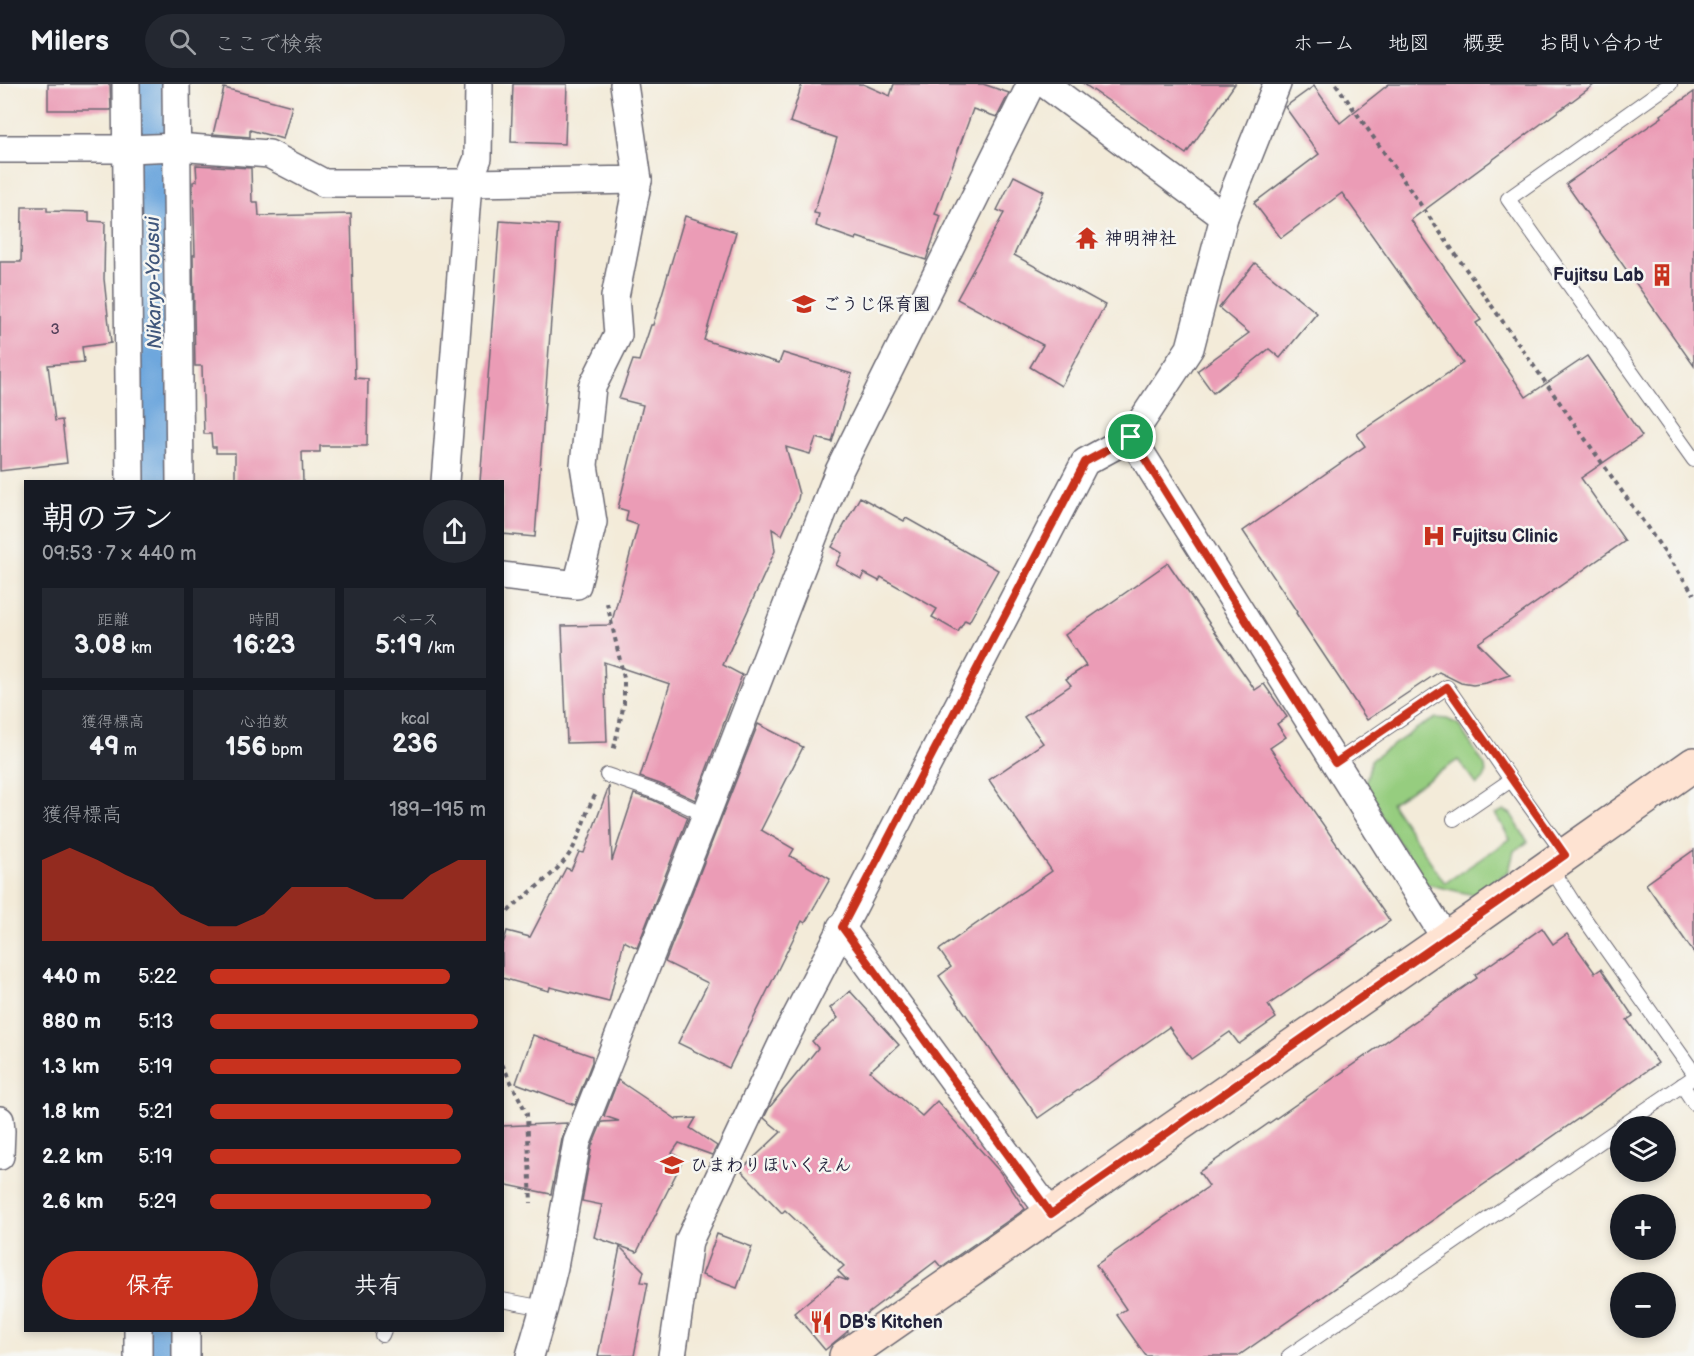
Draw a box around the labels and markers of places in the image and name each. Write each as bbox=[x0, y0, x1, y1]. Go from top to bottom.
temple icon: 神明神社 bbox=[1074, 225, 1100, 251]
place label: 神明神社 bbox=[1105, 228, 1177, 249]
building icon: Fujitsu Lab bbox=[1649, 262, 1675, 288]
place label: Fujitsu Lab bbox=[1553, 265, 1644, 286]
school or university icon: ごうじ保育園 bbox=[791, 291, 817, 317]
place label: ごうじ保育園 bbox=[822, 294, 931, 315]
pin bbox=[1105, 411, 1156, 462]
hospital icon: Fujitsu Clinic bbox=[1421, 523, 1447, 549]
place label: Fujitsu Clinic bbox=[1452, 526, 1558, 547]
school or university icon: ひまわりほいくえん bbox=[659, 1152, 685, 1178]
place label: ひまわりほいくえん bbox=[690, 1155, 852, 1176]
restaurant icon: DB's Kitchen bbox=[808, 1309, 834, 1335]
place label: DB's Kitchen bbox=[839, 1312, 943, 1333]

